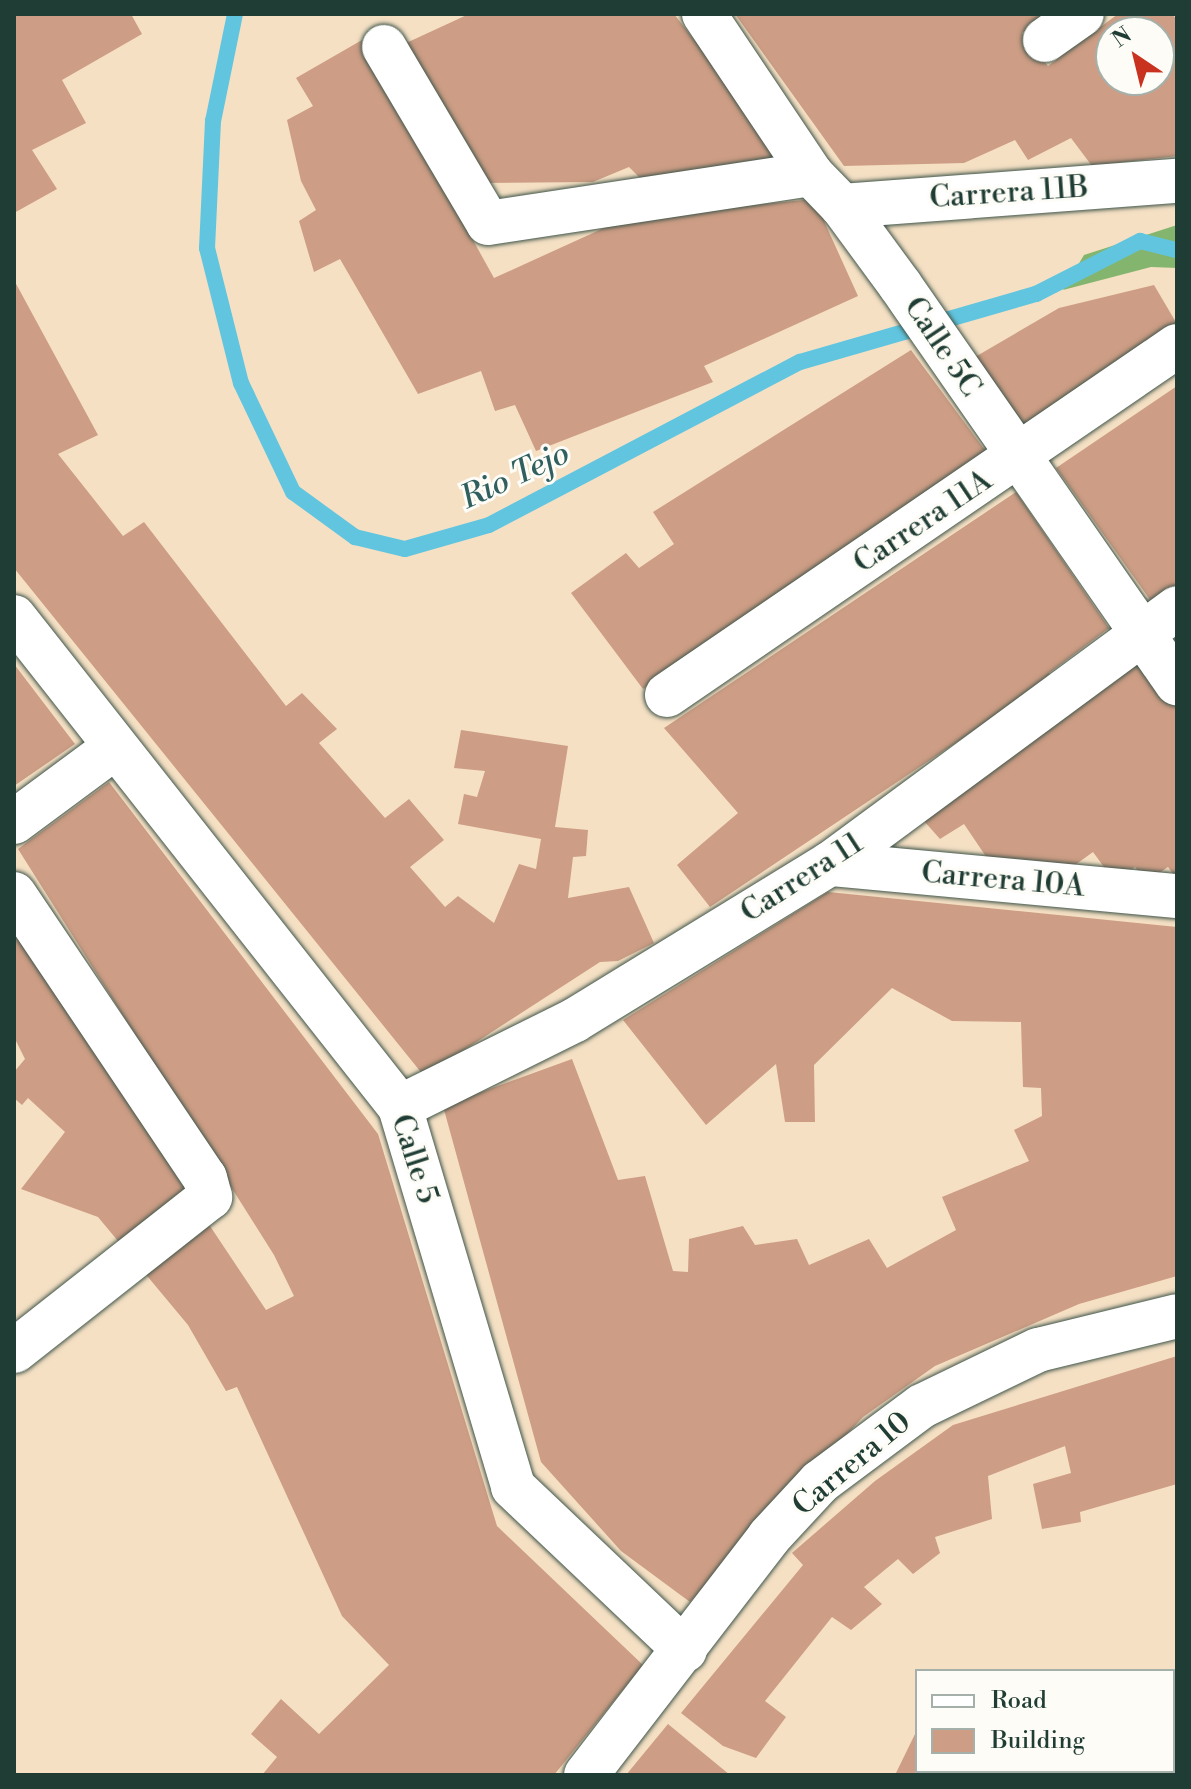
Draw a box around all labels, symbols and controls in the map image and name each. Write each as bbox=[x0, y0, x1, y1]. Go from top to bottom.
north arrow bbox=[1095, 16, 1175, 96]
text: N bbox=[1107, 22, 1137, 54]
street label: Carrera 11B bbox=[928, 169, 1090, 217]
street label: Calle 5C bbox=[896, 291, 988, 403]
water label: Rio Tejo bbox=[455, 434, 575, 518]
street label: Carrera 11A bbox=[847, 463, 999, 581]
street label: Carrera 11 bbox=[734, 825, 870, 931]
street label: Carrera 10A bbox=[920, 855, 1086, 905]
street label: Calle 5 bbox=[383, 1110, 445, 1208]
street label: Carrera 10 bbox=[786, 1404, 918, 1524]
legend bbox=[915, 1669, 1175, 1773]
text: Road bbox=[991, 1686, 1047, 1716]
text: Building bbox=[991, 1726, 1085, 1756]

